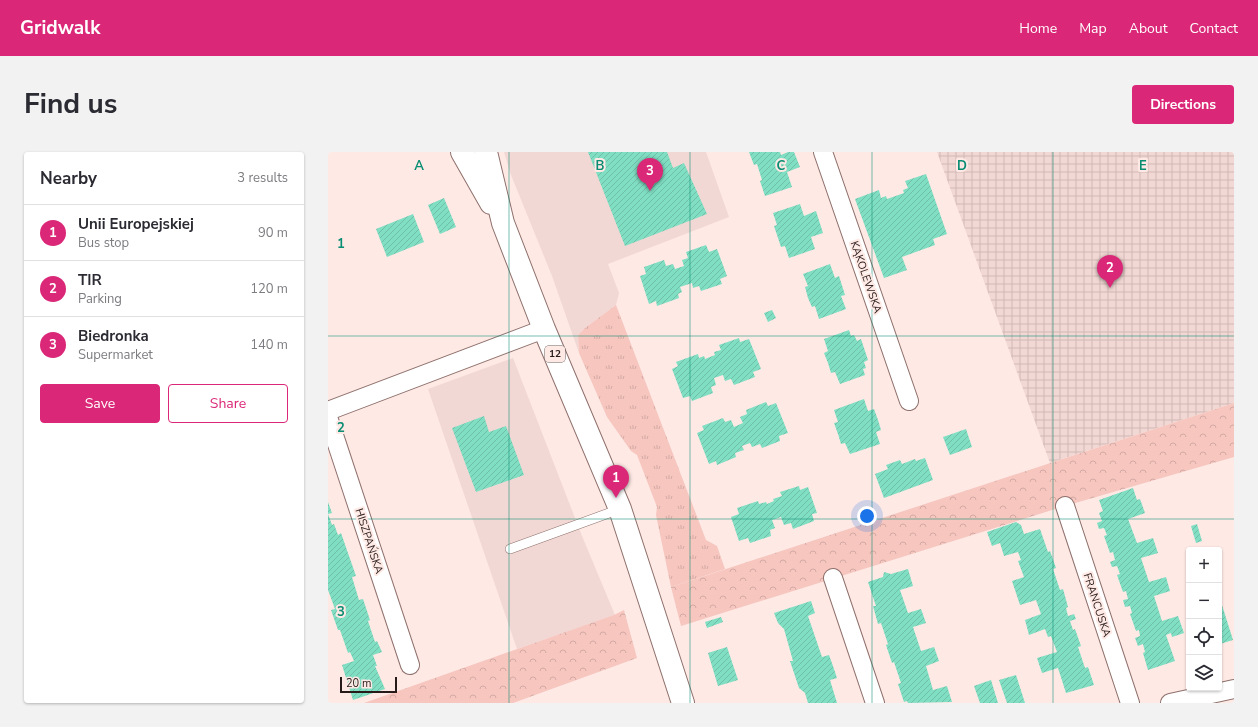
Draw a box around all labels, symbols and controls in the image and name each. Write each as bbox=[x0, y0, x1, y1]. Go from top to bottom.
text: Gridwalk bbox=[20, 15, 100, 41]
text: Home bbox=[1019, 19, 1057, 38]
text: Map bbox=[1079, 19, 1107, 38]
text: About bbox=[1129, 19, 1168, 38]
text: Contact bbox=[1190, 19, 1238, 38]
text: Find us bbox=[24, 85, 118, 123]
button: Directions bbox=[1132, 85, 1234, 124]
text: A bbox=[414, 157, 424, 175]
text: B bbox=[596, 157, 605, 175]
text: C bbox=[777, 157, 786, 175]
text: D bbox=[957, 157, 967, 175]
text: E bbox=[1139, 157, 1147, 175]
pin: 3 bbox=[637, 158, 663, 191]
text: Nearby bbox=[40, 167, 97, 190]
text: 3 results bbox=[237, 169, 288, 187]
text: Unii Europejskiej bbox=[78, 214, 194, 234]
text: 1 bbox=[49, 224, 57, 242]
text: 90 m bbox=[258, 224, 288, 242]
text: Bus stop bbox=[78, 234, 129, 252]
text: 1 bbox=[337, 235, 345, 253]
street label: KĄKOLEWSKA bbox=[847, 239, 885, 315]
pin: 2 bbox=[1097, 255, 1123, 288]
text: TIR bbox=[78, 270, 102, 290]
text: 2 bbox=[49, 280, 57, 298]
text: 120 m bbox=[250, 280, 288, 298]
text: Parking bbox=[78, 290, 122, 308]
text: Biedronka bbox=[78, 326, 149, 346]
text: 3 bbox=[49, 336, 57, 354]
text: 140 m bbox=[250, 336, 288, 354]
text: Supermarket bbox=[78, 346, 153, 364]
road number: 12 bbox=[545, 346, 565, 362]
button: Save bbox=[40, 384, 160, 423]
button: Share bbox=[168, 384, 288, 423]
text: 2 bbox=[337, 419, 345, 437]
pin: 1 bbox=[603, 465, 629, 498]
street label: HISZPAŃSKA bbox=[351, 506, 388, 576]
your location bbox=[857, 506, 877, 526]
map controls bbox=[1186, 547, 1222, 691]
button: + bbox=[1186, 547, 1222, 583]
street label: FRANCUSKA bbox=[1080, 571, 1114, 639]
button: − bbox=[1186, 583, 1222, 619]
text: 3 bbox=[337, 603, 345, 621]
button: locate bbox=[1186, 619, 1222, 655]
button: layers bbox=[1186, 655, 1222, 691]
scale bar bbox=[340, 675, 397, 694]
text: 20 m bbox=[346, 676, 371, 691]

